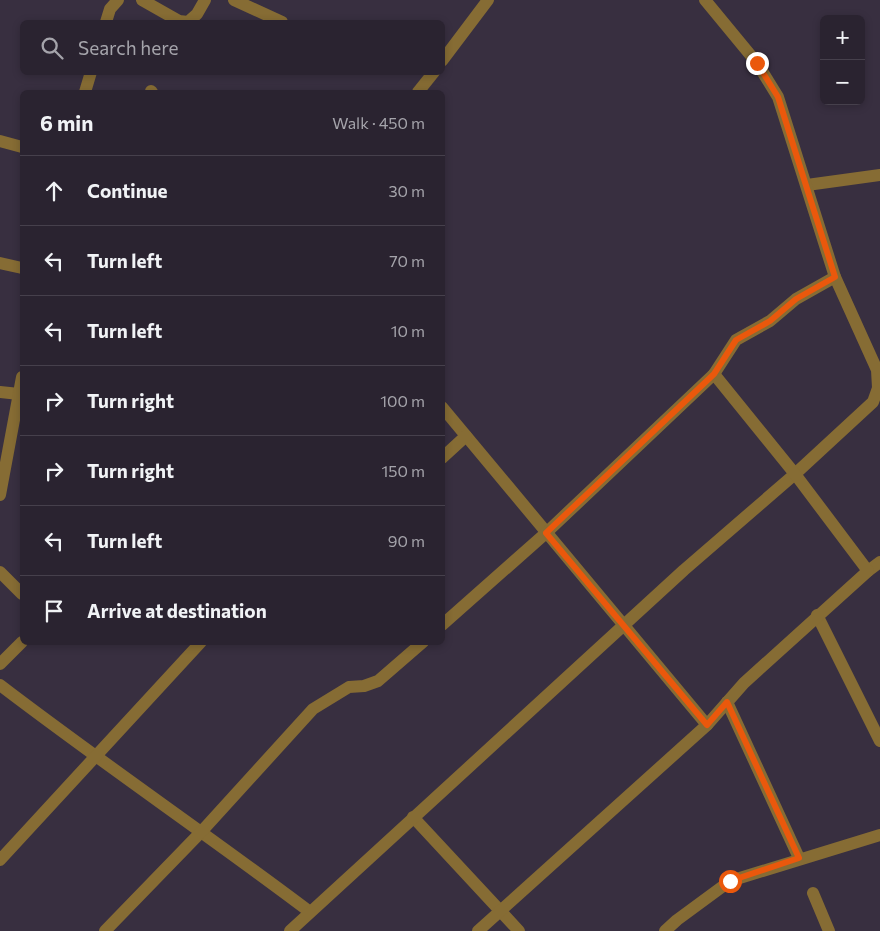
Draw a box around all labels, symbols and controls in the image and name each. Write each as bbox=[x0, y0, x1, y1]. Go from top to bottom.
map controls bbox=[820, 15, 865, 105]
button: + bbox=[820, 15, 865, 60]
search box bbox=[20, 20, 445, 75]
icon: search bbox=[38, 34, 66, 62]
text: Search here bbox=[78, 36, 178, 59]
route end bbox=[746, 52, 769, 75]
button: − bbox=[820, 60, 865, 105]
text: 6 min bbox=[40, 110, 93, 135]
text: Walk · 450 m bbox=[332, 113, 425, 132]
icon: ahead bbox=[40, 177, 68, 205]
text: Continue bbox=[87, 179, 167, 202]
text: 30 m bbox=[388, 181, 425, 200]
icon: left bbox=[40, 247, 68, 275]
text: Turn left bbox=[87, 249, 162, 272]
text: 70 m bbox=[389, 251, 425, 270]
icon: left bbox=[40, 317, 68, 345]
text: Turn left bbox=[87, 319, 162, 342]
text: 10 m bbox=[391, 321, 425, 340]
icon: right bbox=[40, 387, 68, 415]
text: Turn right bbox=[87, 389, 174, 412]
text: 100 m bbox=[380, 391, 425, 410]
icon: right bbox=[40, 457, 68, 485]
text: Turn right bbox=[87, 459, 174, 482]
text: 150 m bbox=[382, 461, 425, 480]
icon: left bbox=[40, 527, 68, 555]
text: Turn left bbox=[87, 529, 162, 552]
text: 90 m bbox=[388, 531, 425, 550]
icon: arrive bbox=[40, 597, 68, 625]
text: Arrive at destination bbox=[87, 599, 267, 622]
route start bbox=[719, 870, 742, 893]

